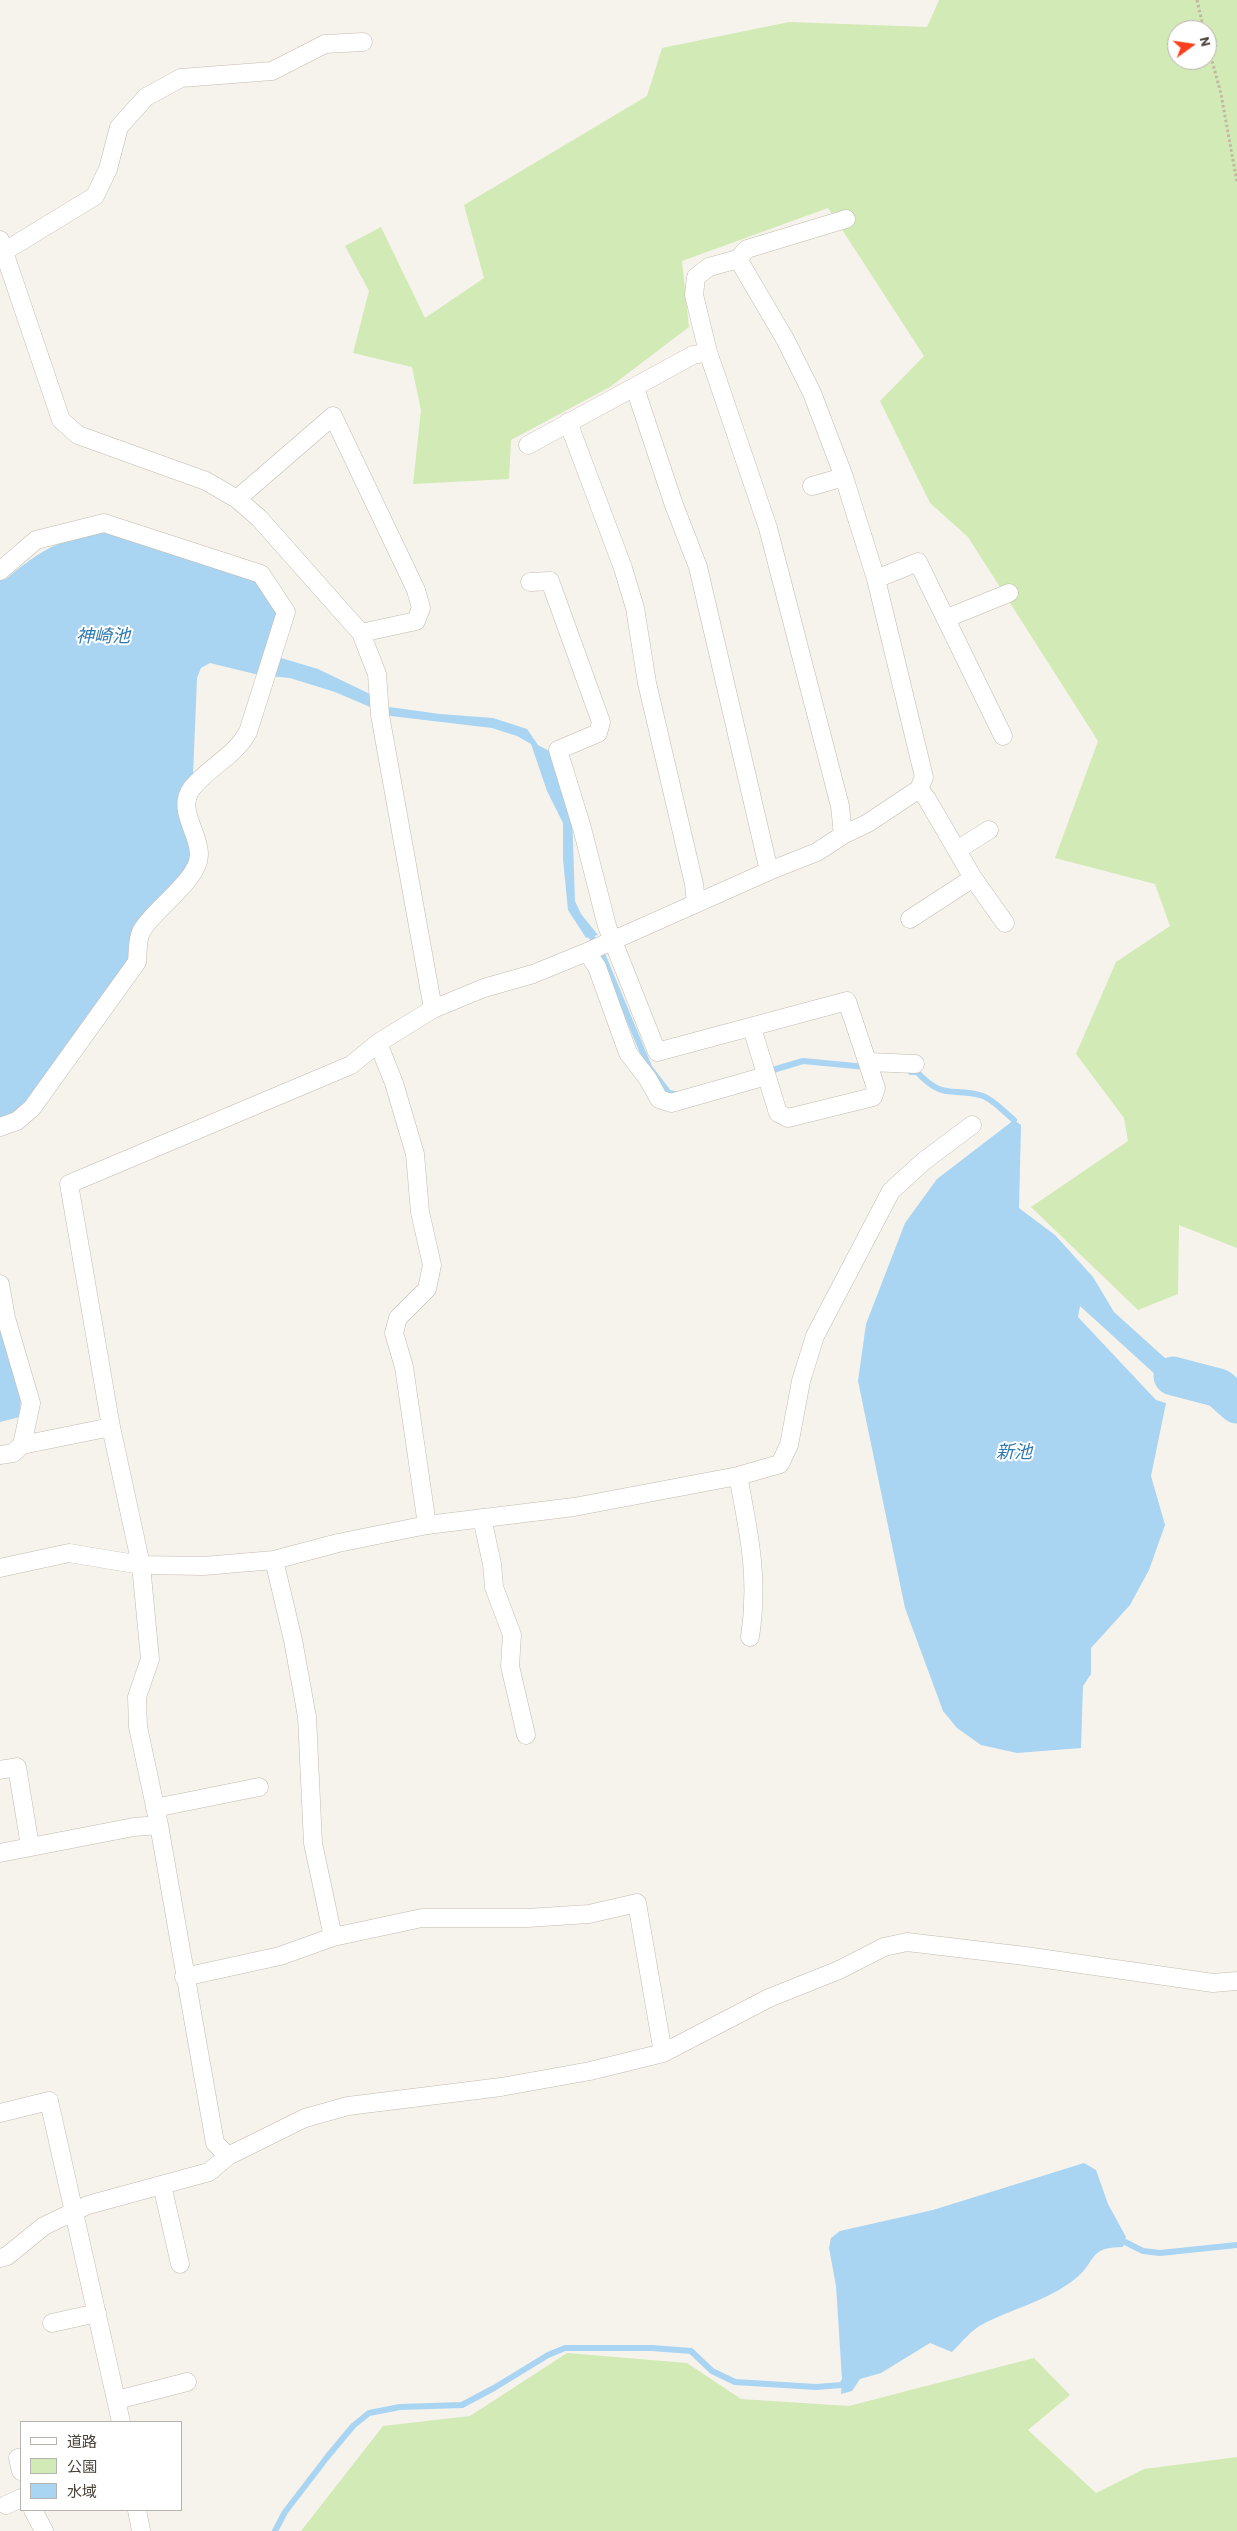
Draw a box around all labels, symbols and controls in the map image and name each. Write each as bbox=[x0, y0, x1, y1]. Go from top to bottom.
north arrow bbox=[1167, 20, 1217, 70]
text: N bbox=[1197, 35, 1215, 48]
water label: 神崎池 bbox=[76, 625, 130, 647]
water label: 新池 bbox=[996, 1441, 1032, 1463]
legend bbox=[20, 2421, 182, 2511]
text: 道路 bbox=[67, 2432, 97, 2450]
text: 公園 bbox=[67, 2457, 97, 2475]
text: 水域 bbox=[67, 2482, 97, 2500]

